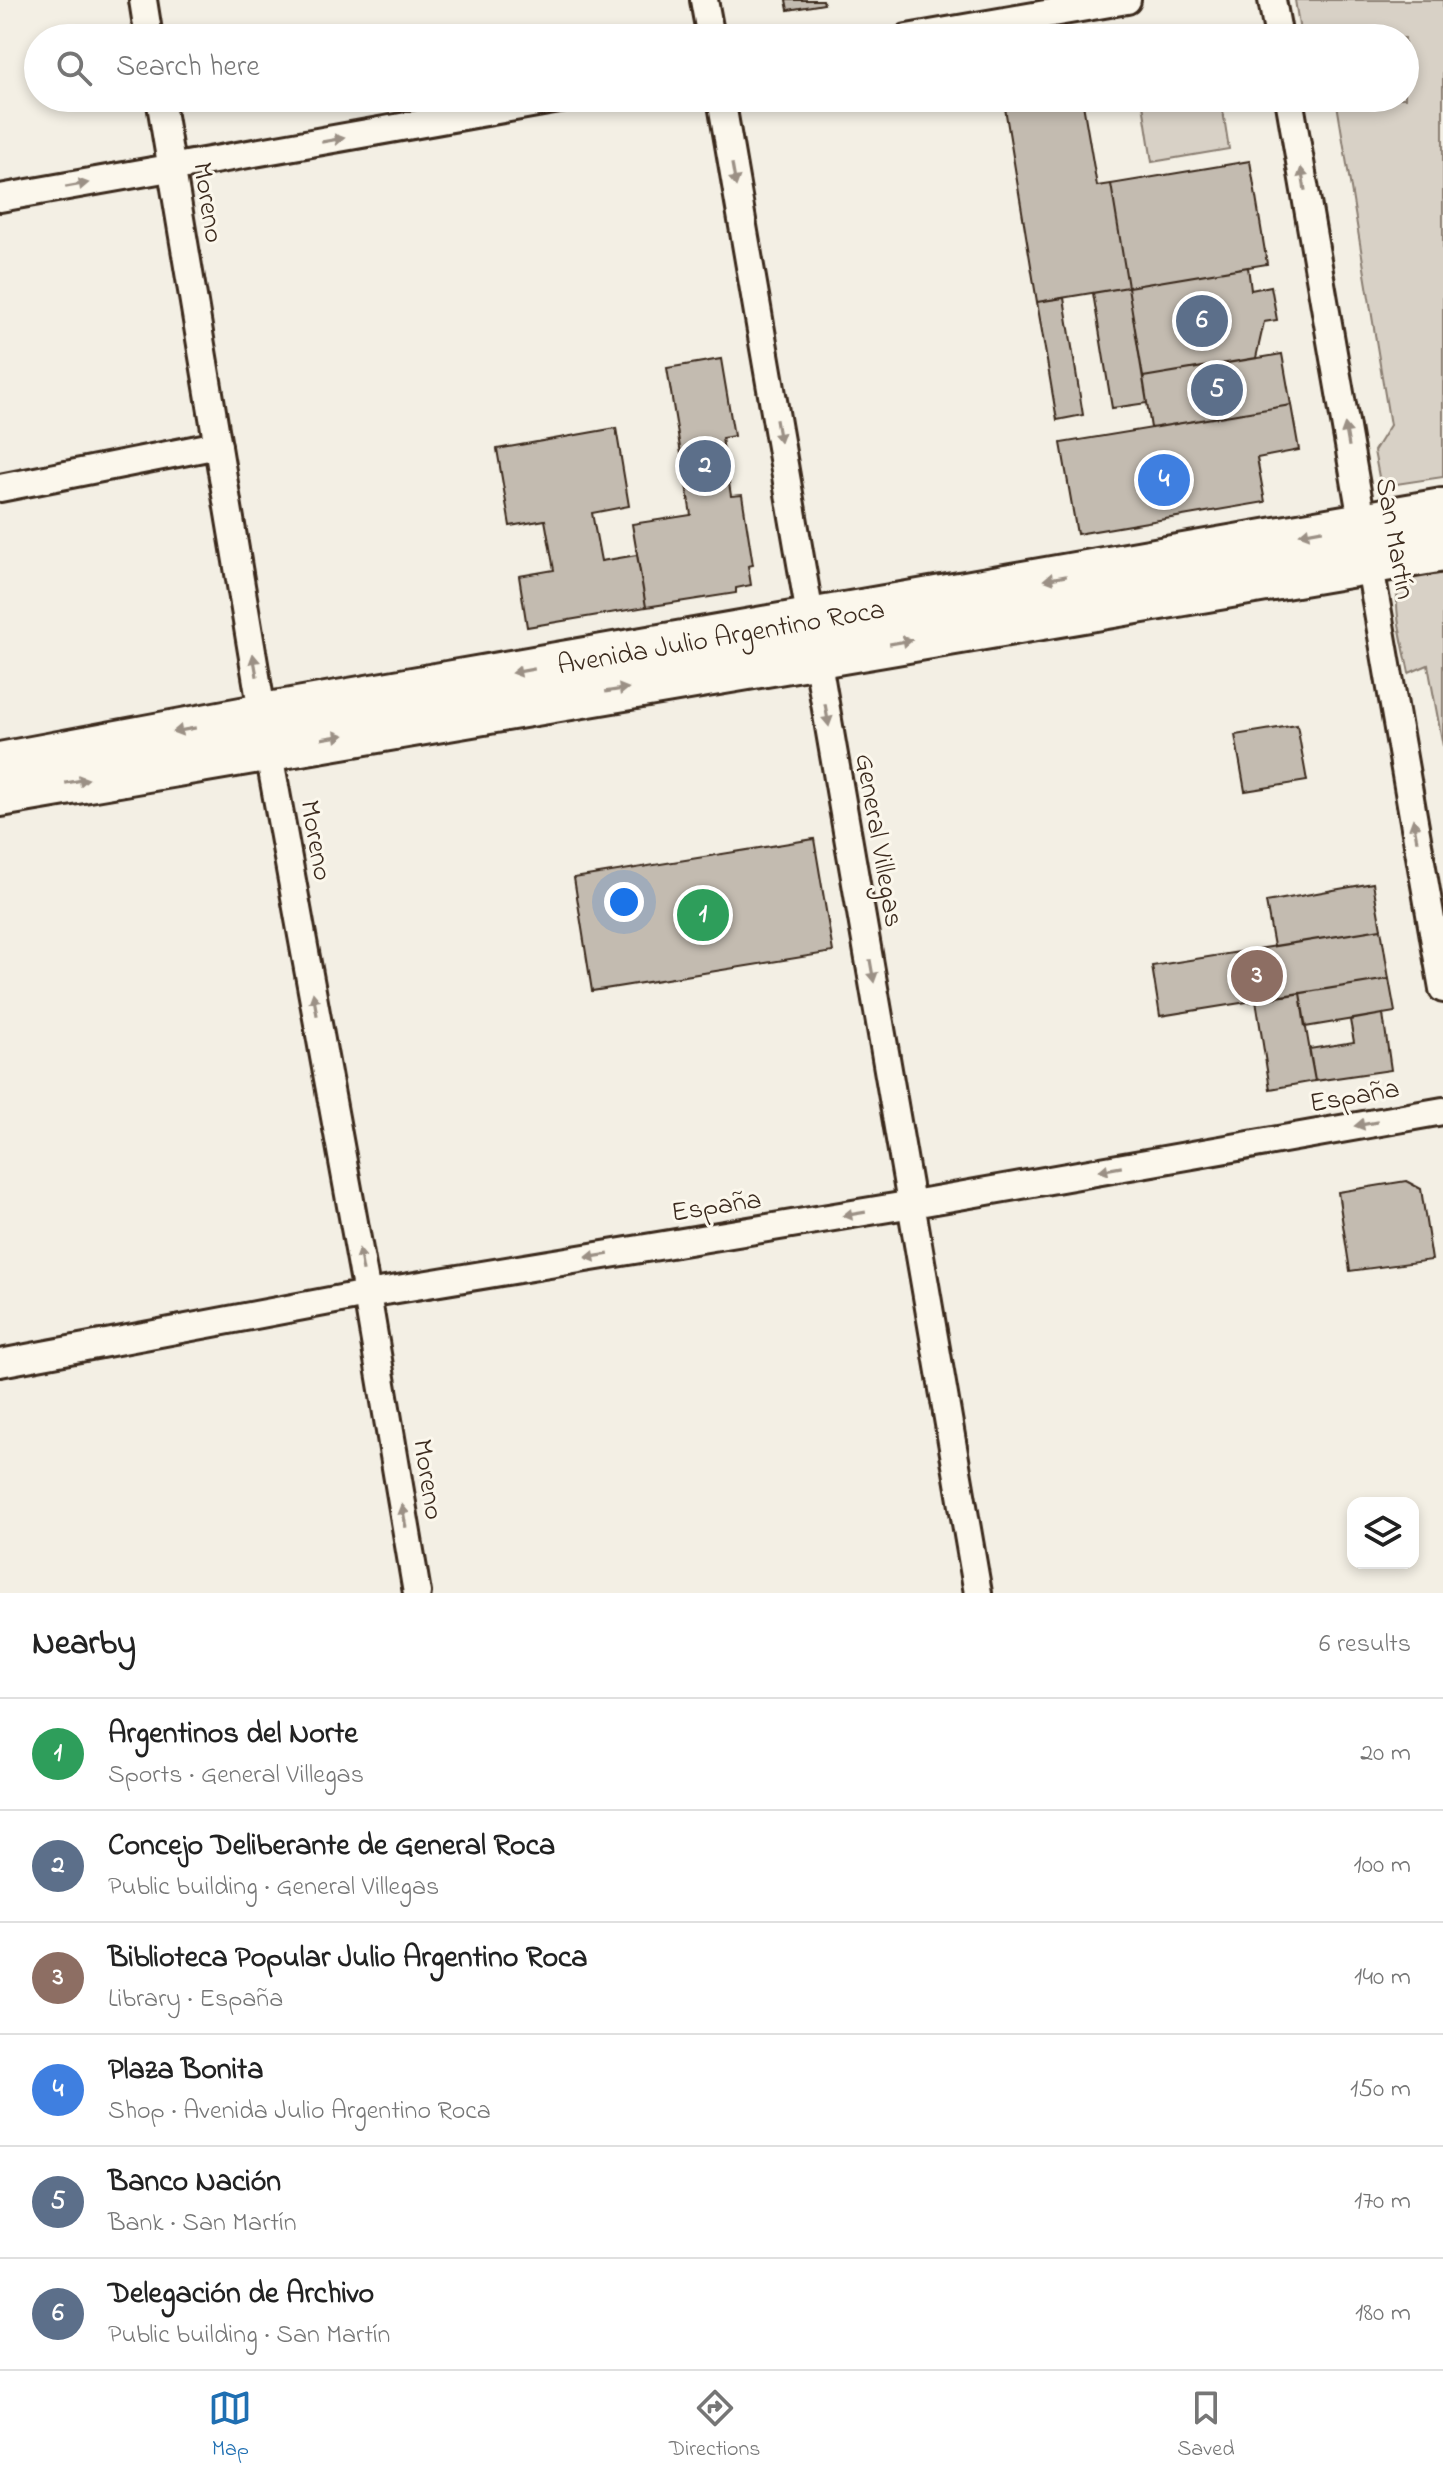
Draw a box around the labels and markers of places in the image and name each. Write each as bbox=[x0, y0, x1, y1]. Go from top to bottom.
pin: 6 bbox=[1176, 291, 1228, 351]
pin: 5 bbox=[1191, 360, 1243, 420]
pin: 2 bbox=[679, 436, 731, 496]
pin: 4 bbox=[1138, 450, 1190, 510]
pin: 1 bbox=[677, 885, 729, 945]
pin: 3 bbox=[1231, 946, 1283, 1006]

